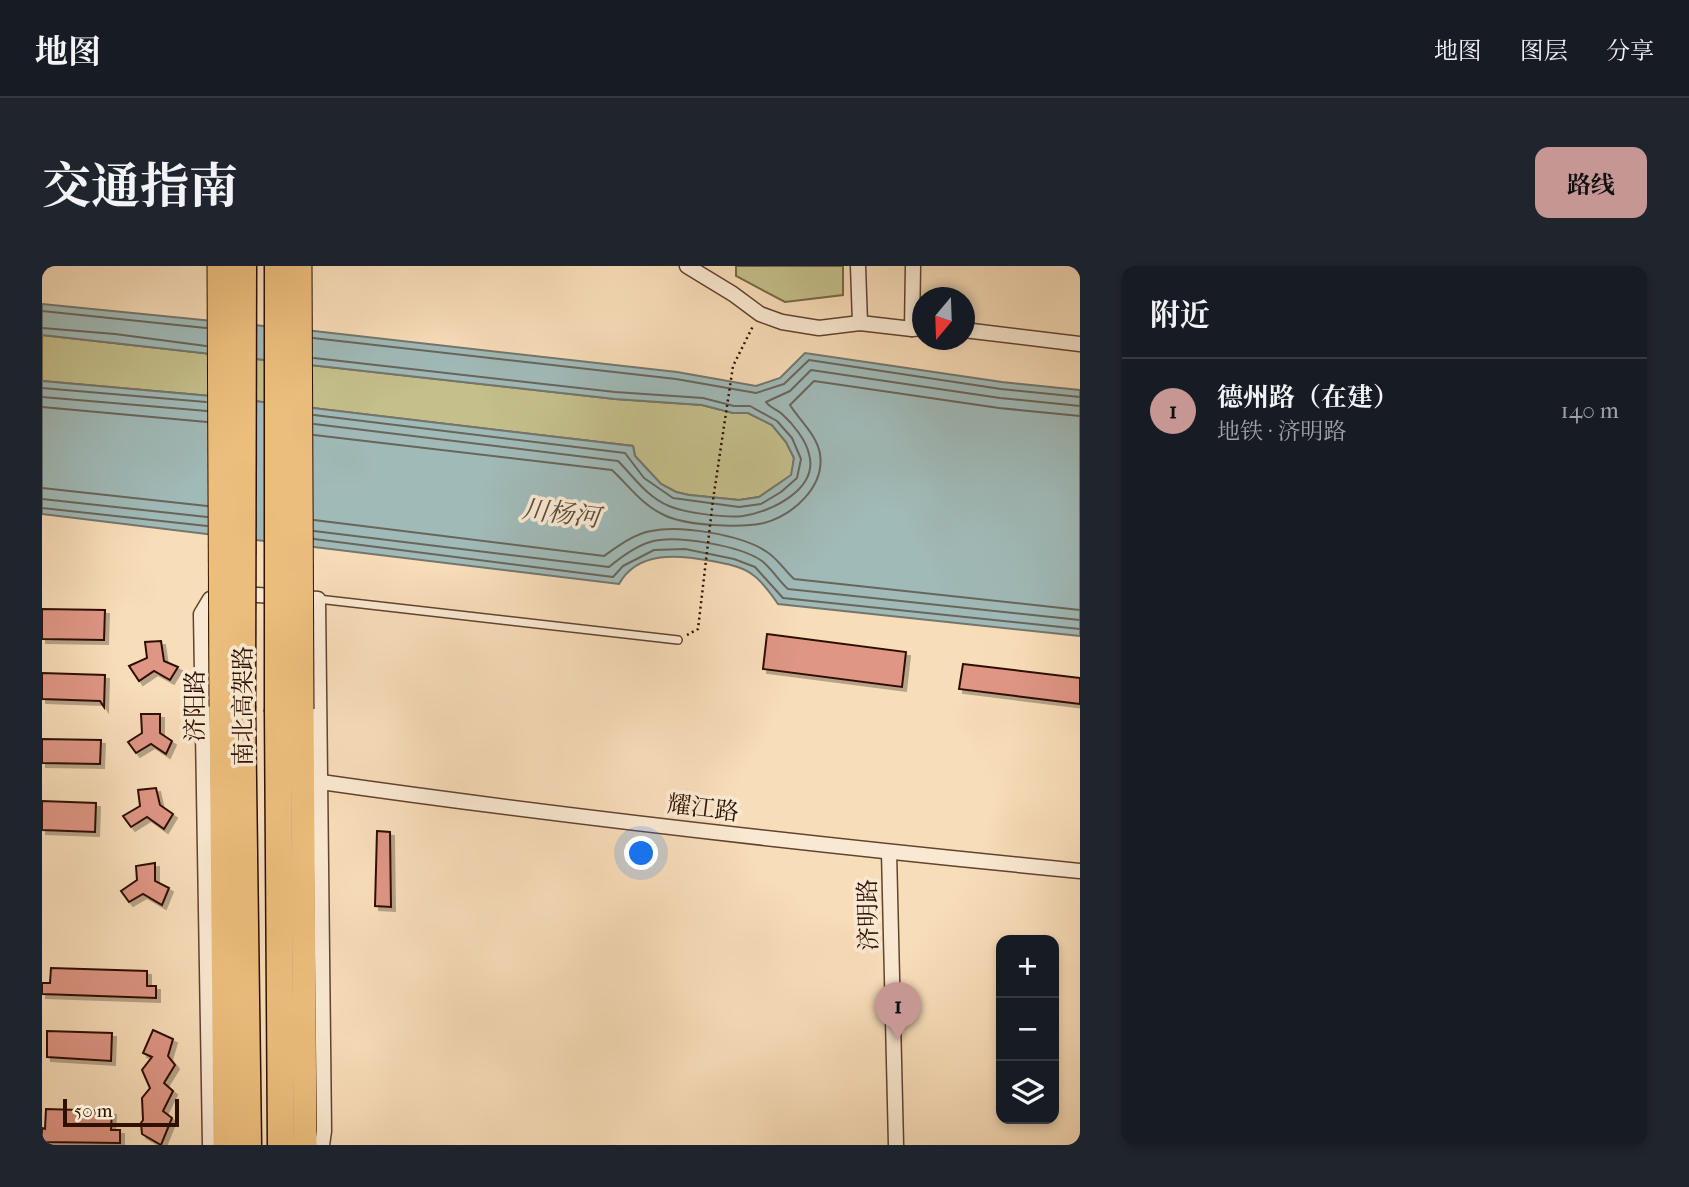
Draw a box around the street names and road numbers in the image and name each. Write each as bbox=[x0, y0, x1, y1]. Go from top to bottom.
street label: 南北高架路 bbox=[229, 646, 257, 766]
street label: 济阳路 bbox=[181, 670, 209, 742]
street label: 耀江路 bbox=[666, 790, 740, 826]
street label: 济明路 bbox=[853, 879, 883, 951]

